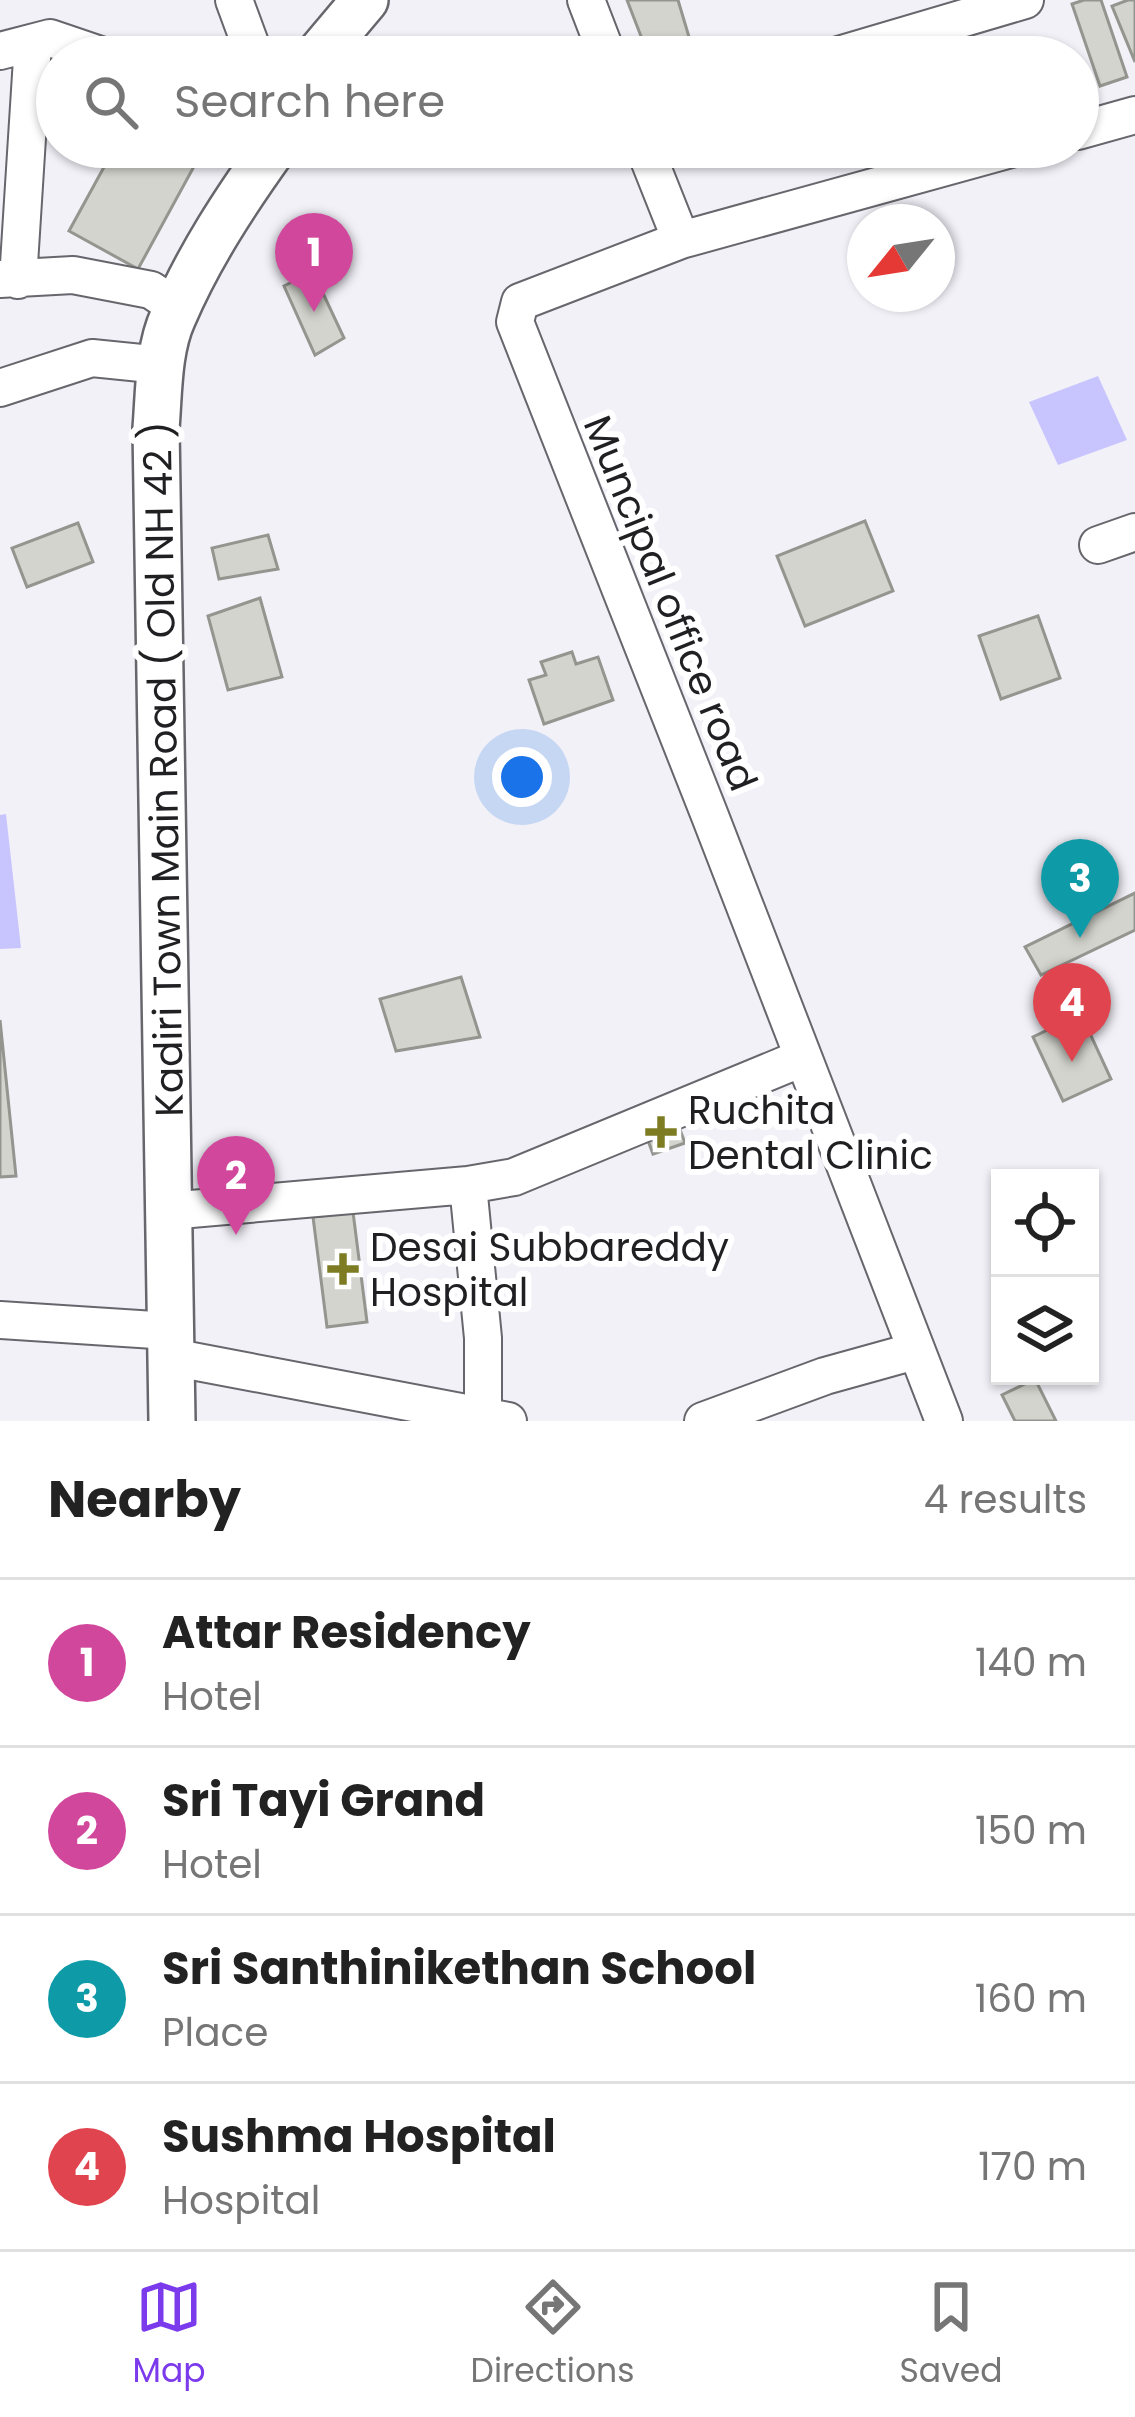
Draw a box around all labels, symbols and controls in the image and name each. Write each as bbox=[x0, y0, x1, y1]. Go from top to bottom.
search box bbox=[36, 36, 1099, 168]
icon: search bbox=[78, 69, 144, 135]
text: Search here bbox=[174, 70, 445, 133]
north arrow bbox=[847, 204, 955, 312]
pin: 1 bbox=[275, 213, 353, 312]
street label: Muncipal office road bbox=[570, 407, 771, 799]
street label: Kadiri Town Main Road ( Old NH 42 ) bbox=[130, 421, 197, 1117]
your location bbox=[492, 747, 552, 807]
pin: 3 bbox=[1041, 839, 1119, 938]
pin: 4 bbox=[1033, 963, 1111, 1062]
place label: Ruchita Dental Clinic bbox=[688, 1083, 933, 1183]
marker: Ruchita Dental Clinic bbox=[645, 1116, 677, 1148]
pin: 2 bbox=[197, 1136, 275, 1235]
map controls bbox=[991, 1169, 1099, 1385]
button: locate bbox=[991, 1169, 1099, 1277]
place label: Desai Subbareddy Hospital bbox=[370, 1220, 729, 1320]
marker: Desai Subbareddy Hospital bbox=[327, 1253, 359, 1285]
button: layers bbox=[991, 1277, 1099, 1385]
text: Nearby bbox=[48, 1463, 241, 1535]
text: 4 results bbox=[924, 1472, 1087, 1527]
text: Attar Residency bbox=[162, 1601, 531, 1664]
text: 1 bbox=[80, 1635, 94, 1690]
text: 140 m bbox=[975, 1635, 1087, 1690]
text: Hotel bbox=[162, 1669, 262, 1724]
text: Sri Tayi Grand bbox=[162, 1769, 485, 1832]
text: 2 bbox=[76, 1803, 98, 1858]
text: 150 m bbox=[975, 1803, 1087, 1858]
text: Hotel bbox=[162, 1837, 262, 1892]
text: Sri Santhinikethan School bbox=[162, 1937, 756, 2000]
text: 3 bbox=[75, 1971, 99, 2026]
text: 160 m bbox=[975, 1971, 1087, 2026]
text: Place bbox=[162, 2005, 268, 2060]
text: Sushma Hospital bbox=[162, 2105, 556, 2168]
text: 4 bbox=[74, 2139, 100, 2194]
text: 170 m bbox=[978, 2139, 1087, 2194]
text: Hospital bbox=[162, 2173, 320, 2228]
tab: Map bbox=[133, 2274, 206, 2396]
tab: Directions bbox=[471, 2274, 634, 2396]
tab: Saved bbox=[900, 2274, 1002, 2396]

